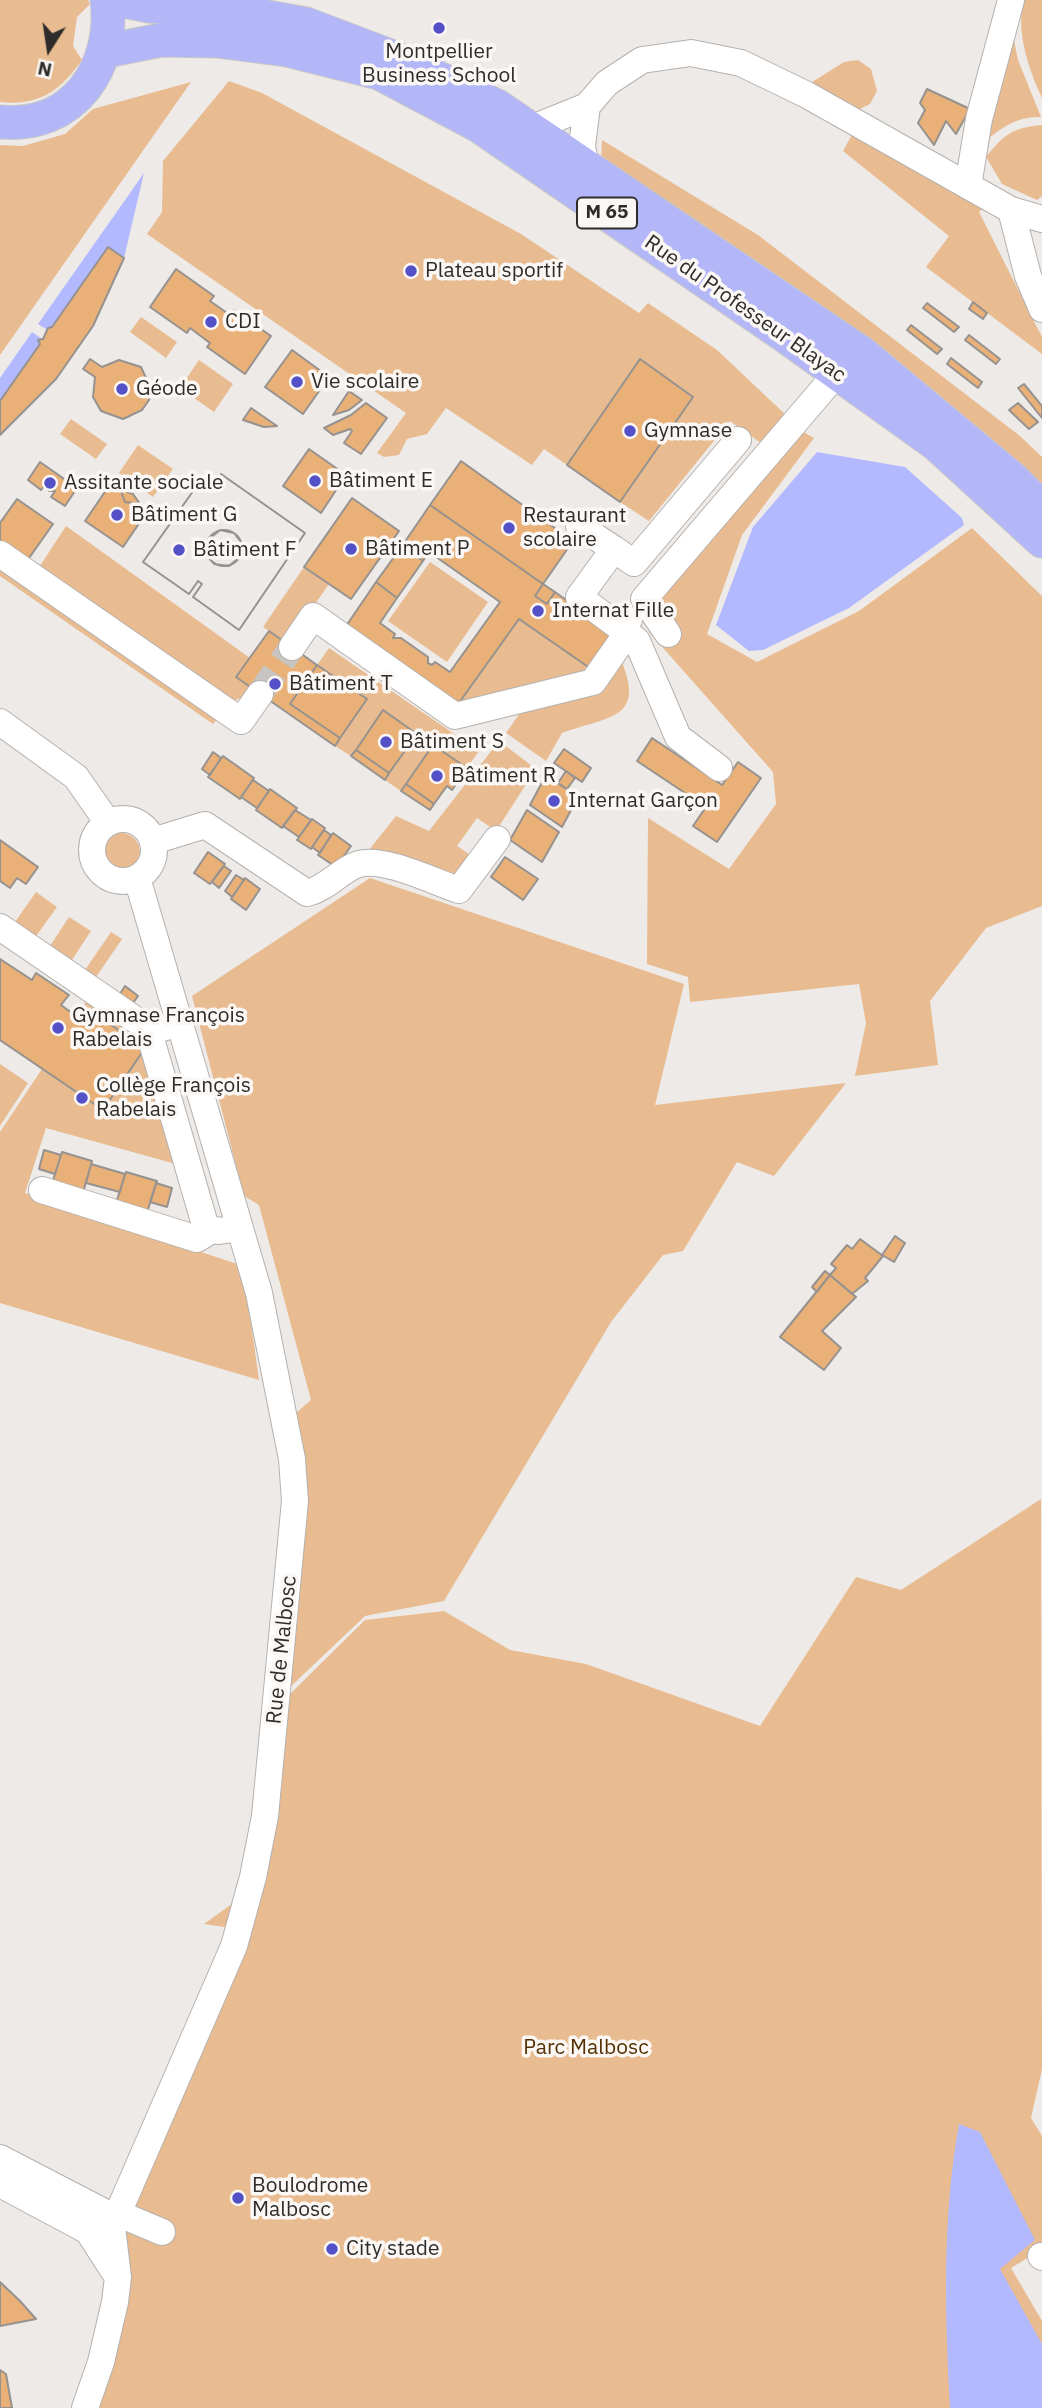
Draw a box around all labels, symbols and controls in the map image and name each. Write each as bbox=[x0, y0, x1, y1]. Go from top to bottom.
north arrow bbox=[14, 14, 84, 84]
marker: Montpellier Business School bbox=[431, 20, 447, 36]
place label: Montpellier Business School bbox=[362, 39, 516, 89]
text: N bbox=[35, 56, 54, 83]
road number: M 65 bbox=[577, 197, 637, 228]
street label: Rue du Professeur Blayac bbox=[640, 230, 850, 388]
place label: Plateau sportif bbox=[425, 258, 563, 284]
marker: Plateau sportif bbox=[403, 263, 419, 279]
place label: CDI bbox=[225, 309, 261, 335]
marker: CDI bbox=[203, 314, 219, 330]
place label: Vie scolaire bbox=[311, 369, 419, 395]
marker: Vie scolaire bbox=[289, 374, 305, 390]
place label: Géode bbox=[136, 376, 198, 402]
marker: Géode bbox=[114, 381, 130, 397]
place label: Gymnase bbox=[644, 418, 732, 444]
marker: Gymnase bbox=[622, 423, 638, 439]
place label: Bâtiment E bbox=[329, 468, 433, 494]
place label: Assitante sociale bbox=[64, 470, 224, 496]
marker: Bâtiment E bbox=[307, 473, 323, 489]
marker: Assitante sociale bbox=[42, 475, 58, 491]
place label: Bâtiment G bbox=[131, 502, 237, 528]
place label: Restaurant scolaire bbox=[523, 503, 626, 553]
marker: Bâtiment G bbox=[109, 507, 125, 523]
marker: Restaurant scolaire bbox=[501, 520, 517, 536]
place label: Bâtiment P bbox=[365, 536, 469, 562]
place label: Bâtiment F bbox=[193, 537, 296, 563]
marker: Bâtiment P bbox=[343, 541, 359, 557]
marker: Bâtiment F bbox=[171, 542, 187, 558]
place label: Internat Fille bbox=[552, 598, 674, 624]
marker: Internat Fille bbox=[530, 603, 546, 619]
place label: Bâtiment T bbox=[289, 671, 393, 697]
marker: Bâtiment T bbox=[267, 676, 283, 692]
place label: Bâtiment S bbox=[400, 729, 504, 755]
marker: Bâtiment S bbox=[378, 734, 394, 750]
place label: Bâtiment R bbox=[451, 763, 556, 789]
marker: Bâtiment R bbox=[429, 768, 445, 784]
place label: Internat Garçon bbox=[568, 788, 718, 814]
marker: Internat Garçon bbox=[546, 793, 562, 809]
place label: Gymnase François Rabelais bbox=[72, 1003, 245, 1053]
marker: Gymnase François Rabelais bbox=[50, 1020, 66, 1036]
place label: Collège François Rabelais bbox=[96, 1073, 251, 1123]
marker: Collège François Rabelais bbox=[74, 1090, 90, 1106]
street label: Rue de Malbosc bbox=[262, 1574, 302, 1726]
park label: Parc Malbosc bbox=[523, 2035, 649, 2061]
place label: Boulodrome Malbosc bbox=[252, 2173, 368, 2223]
marker: Boulodrome Malbosc bbox=[230, 2190, 246, 2206]
place label: City stade bbox=[346, 2236, 439, 2262]
marker: City stade bbox=[324, 2241, 340, 2257]

